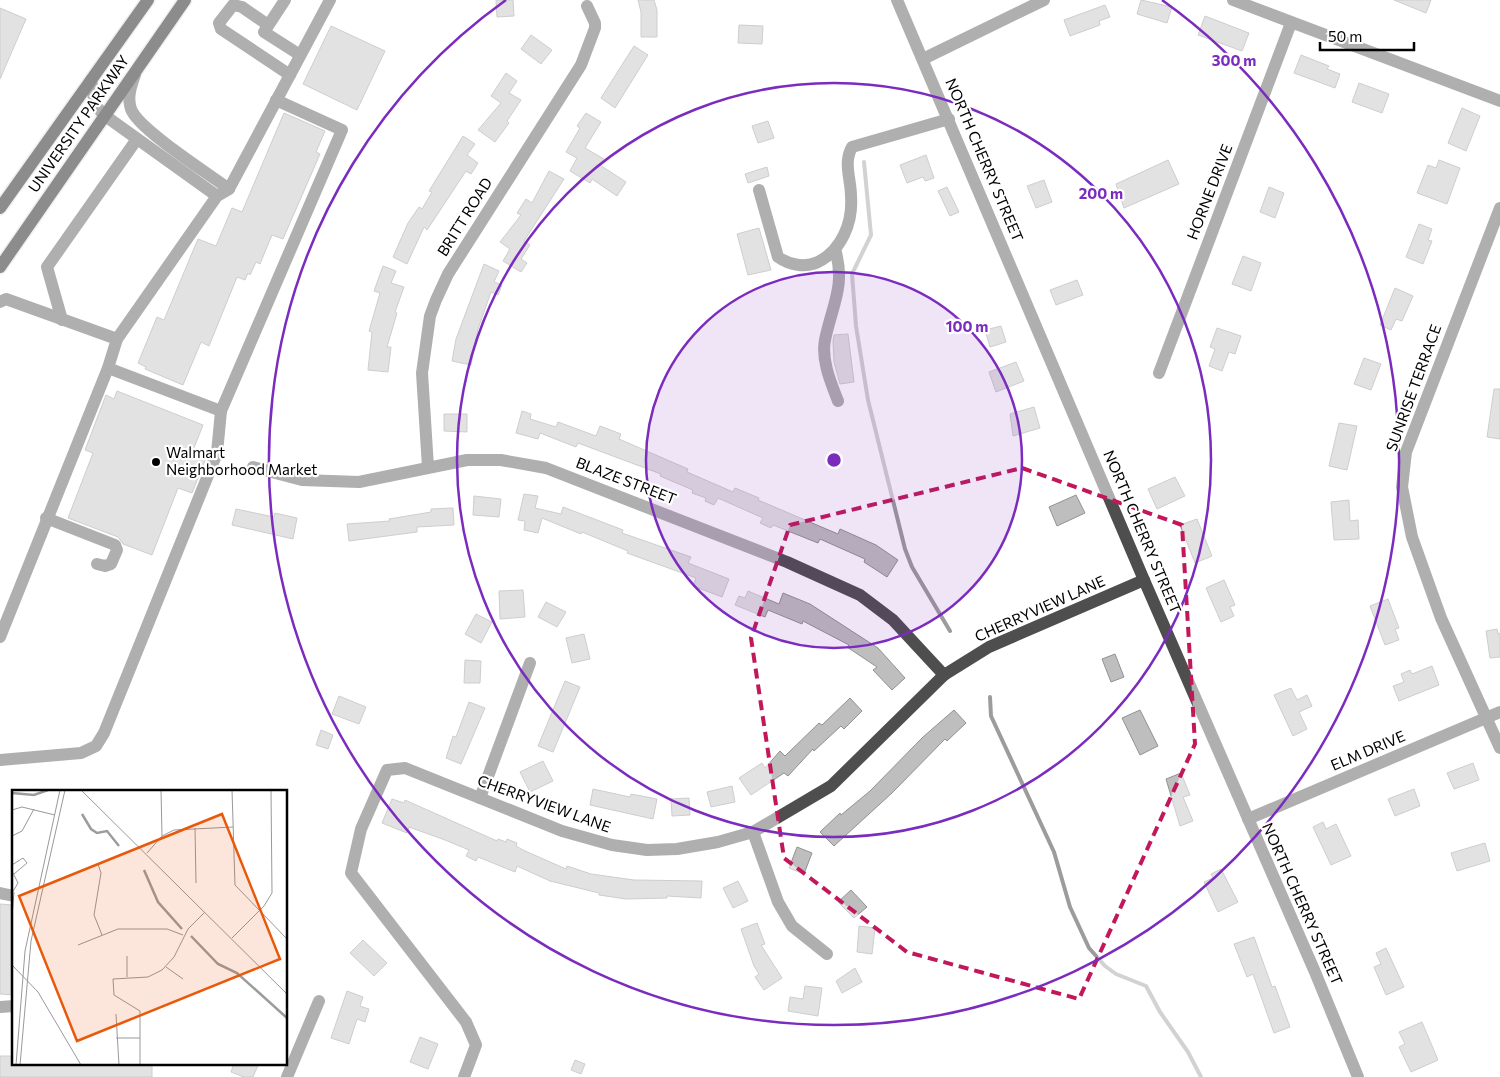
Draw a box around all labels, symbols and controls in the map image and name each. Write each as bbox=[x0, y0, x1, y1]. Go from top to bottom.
scale bar bbox=[1320, 20, 1414, 52]
text: 50 m bbox=[1328, 27, 1362, 45]
street label: UNIVERSITY PARKWAY bbox=[24, 51, 132, 195]
text: 300 m bbox=[1212, 51, 1256, 69]
street label: NORTH CHERRY STREET bbox=[942, 75, 1028, 244]
street label: HORNE DRIVE bbox=[1183, 141, 1236, 242]
street label: BRITT ROAD bbox=[433, 174, 495, 259]
text: 200 m bbox=[1079, 184, 1123, 202]
text: 100 m bbox=[946, 317, 988, 335]
street label: SUNRISE TERRACE bbox=[1382, 322, 1444, 453]
place label: Walmart Neighborhood Market bbox=[166, 443, 317, 478]
street label: NORTH CHERRY STREET bbox=[1100, 447, 1186, 616]
centre of rings bbox=[825, 451, 843, 469]
street label: BLAZE STREET bbox=[574, 453, 679, 508]
marker: Walmart Neighborhood Market bbox=[150, 456, 162, 468]
street label: CHERRYVIEW LANE bbox=[972, 571, 1108, 645]
street label: ELM DRIVE bbox=[1328, 726, 1408, 774]
street label: CHERRYVIEW LANE bbox=[475, 771, 614, 836]
inset map bbox=[12, 790, 288, 1064]
street label: NORTH CHERRY STREET bbox=[1259, 820, 1347, 988]

